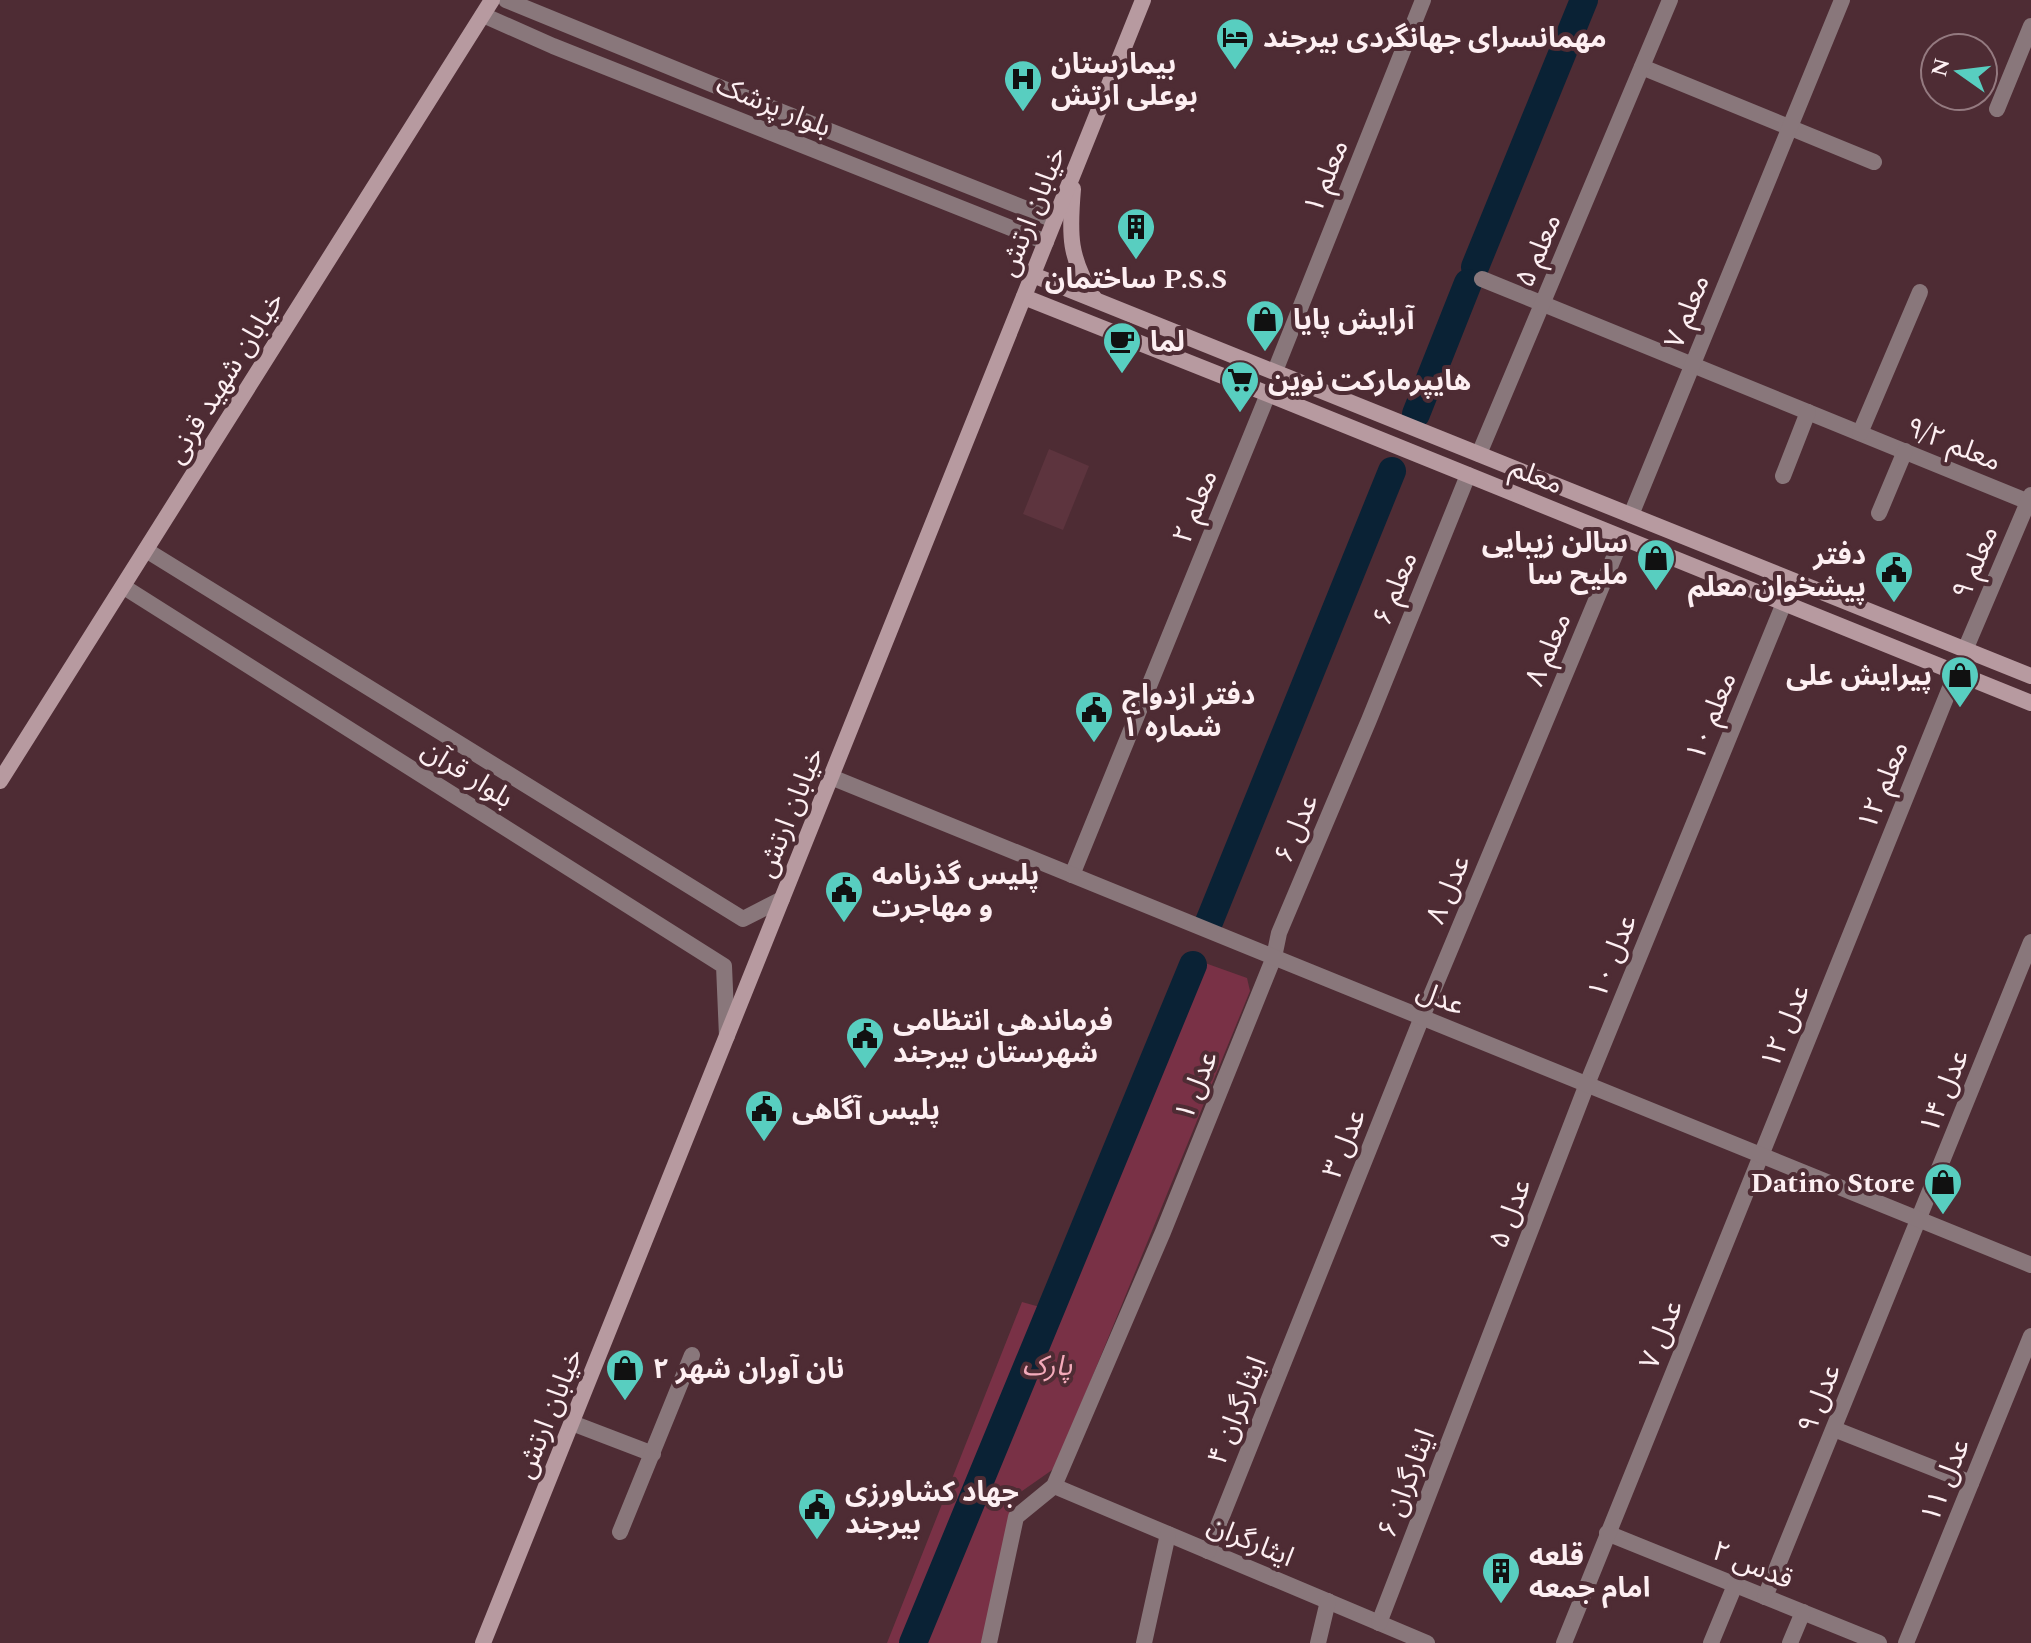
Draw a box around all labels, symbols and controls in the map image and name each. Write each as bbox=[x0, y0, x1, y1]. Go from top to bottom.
hotel icon: مهمانسرای جهانگردی بیرجند bbox=[1214, 16, 1256, 71]
place label: مهمانسرای جهانگردی بیرجند bbox=[1263, 17, 1607, 60]
north arrow bbox=[1919, 32, 1999, 112]
place label: بیمارستان بوعلی ارتش bbox=[1051, 43, 1198, 118]
text: N bbox=[1923, 55, 1959, 80]
hospital icon: بیمارستان بوعلی ارتش bbox=[1002, 58, 1044, 113]
street label: بلوار پزشک bbox=[709, 64, 838, 149]
street label: معلم ۱ bbox=[1292, 133, 1361, 220]
street label: خیابان ارتش bbox=[987, 140, 1078, 283]
building icon: ساختمان P.S.S bbox=[1115, 206, 1157, 261]
street label: معلم ۵ bbox=[1504, 207, 1573, 294]
place label: ساختمان P.S.S bbox=[1045, 258, 1227, 301]
street label: معلم ۷ bbox=[1653, 268, 1722, 355]
street label: خیابان شهید قرنی bbox=[155, 283, 296, 472]
shop icon: آرایش پایا bbox=[1244, 298, 1286, 353]
place label: آرایش پایا bbox=[1293, 299, 1415, 342]
cafe icon: لما bbox=[1101, 320, 1143, 375]
place label: لما bbox=[1150, 321, 1185, 364]
supermarket icon: هایپرمارکت نوین bbox=[1219, 359, 1261, 414]
place label: هایپرمارکت نوین bbox=[1268, 360, 1471, 403]
street label: معلم ۹/۲ bbox=[1899, 406, 2008, 483]
street label: معلم bbox=[1504, 446, 1569, 506]
street label: معلم ۲ bbox=[1161, 463, 1230, 550]
street label: معلم ۹ bbox=[1941, 519, 2010, 606]
place label: سالن زیبایی ملیح سا bbox=[1482, 522, 1628, 597]
place label: دفتر پیشخوان معلم bbox=[1688, 534, 1866, 609]
shop icon: سالن زیبایی ملیح سا bbox=[1635, 537, 1677, 592]
street label: معلم ۶ bbox=[1361, 545, 1430, 632]
public building icon: دفتر پیشخوان معلم bbox=[1873, 549, 1915, 604]
street label: معلم ۸ bbox=[1514, 606, 1583, 693]
shop icon: پیرایش علی bbox=[1939, 654, 1981, 709]
place label: پیرایش علی bbox=[1786, 655, 1932, 698]
street label: معلم ۱۰ bbox=[1674, 666, 1749, 767]
place label: دفتر ازدواج شماره ۱ bbox=[1122, 674, 1255, 749]
public building icon: دفتر ازدواج شماره ۱ bbox=[1073, 689, 1115, 744]
street label: بلوار قرآن bbox=[413, 729, 522, 819]
street label: معلم ۱۲ bbox=[1846, 735, 1921, 836]
street label: خیابان ارتش bbox=[745, 741, 836, 884]
street label: عدل ۶ bbox=[1263, 787, 1330, 870]
street label: عدل ۸ bbox=[1415, 848, 1482, 931]
place label: پلیس گذرنامه و مهاجرت bbox=[872, 854, 1039, 929]
public building icon: پلیس گذرنامه و مهاجرت bbox=[823, 869, 865, 924]
street label: عدل ۱۰ bbox=[1576, 908, 1649, 1005]
street label: عدل bbox=[1410, 969, 1471, 1027]
street label: عدل ۱۲ bbox=[1749, 978, 1822, 1075]
place label: فرماندهی انتظامی شهرستان بیرجند bbox=[893, 1000, 1113, 1075]
public building icon: فرماندهی انتظامی شهرستان بیرجند bbox=[844, 1015, 886, 1070]
street label: عدل ۱۴ bbox=[1908, 1043, 1981, 1140]
street label: عدل ۱ bbox=[1163, 1044, 1230, 1127]
public building icon: پلیس آگاهی bbox=[743, 1088, 785, 1143]
place label: پلیس آگاهی bbox=[792, 1089, 940, 1132]
street label: عدل ۳ bbox=[1311, 1102, 1378, 1185]
shop icon: Datino Store bbox=[1922, 1161, 1964, 1216]
place label: Datino Store bbox=[1750, 1162, 1915, 1205]
street label: عدل ۵ bbox=[1478, 1172, 1543, 1255]
street label: عدل ۷ bbox=[1628, 1293, 1695, 1376]
street label: خیابان ارتش bbox=[504, 1342, 595, 1485]
park label: پارک bbox=[1022, 1345, 1073, 1388]
shop icon: نان آوران شهر ۲ bbox=[604, 1347, 646, 1402]
place label: نان آوران شهر ۲ bbox=[653, 1348, 844, 1391]
street label: ایثارگران ۴ bbox=[1196, 1350, 1279, 1471]
street label: عدل ۹ bbox=[1786, 1357, 1853, 1440]
street label: ایثارگران ۶ bbox=[1366, 1423, 1447, 1544]
street label: عدل ۱۱ bbox=[1909, 1432, 1982, 1529]
place label: جهاد کشاورزی بیرجند bbox=[845, 1471, 1019, 1546]
public building icon: جهاد کشاورزی بیرجند bbox=[796, 1486, 838, 1541]
street label: ایثارگران bbox=[1200, 1504, 1300, 1579]
street label: قدس ۲ bbox=[1705, 1530, 1800, 1601]
place label: قلعه امام جمعه bbox=[1529, 1535, 1650, 1610]
building icon: قلعه امام جمعه bbox=[1480, 1550, 1522, 1605]

